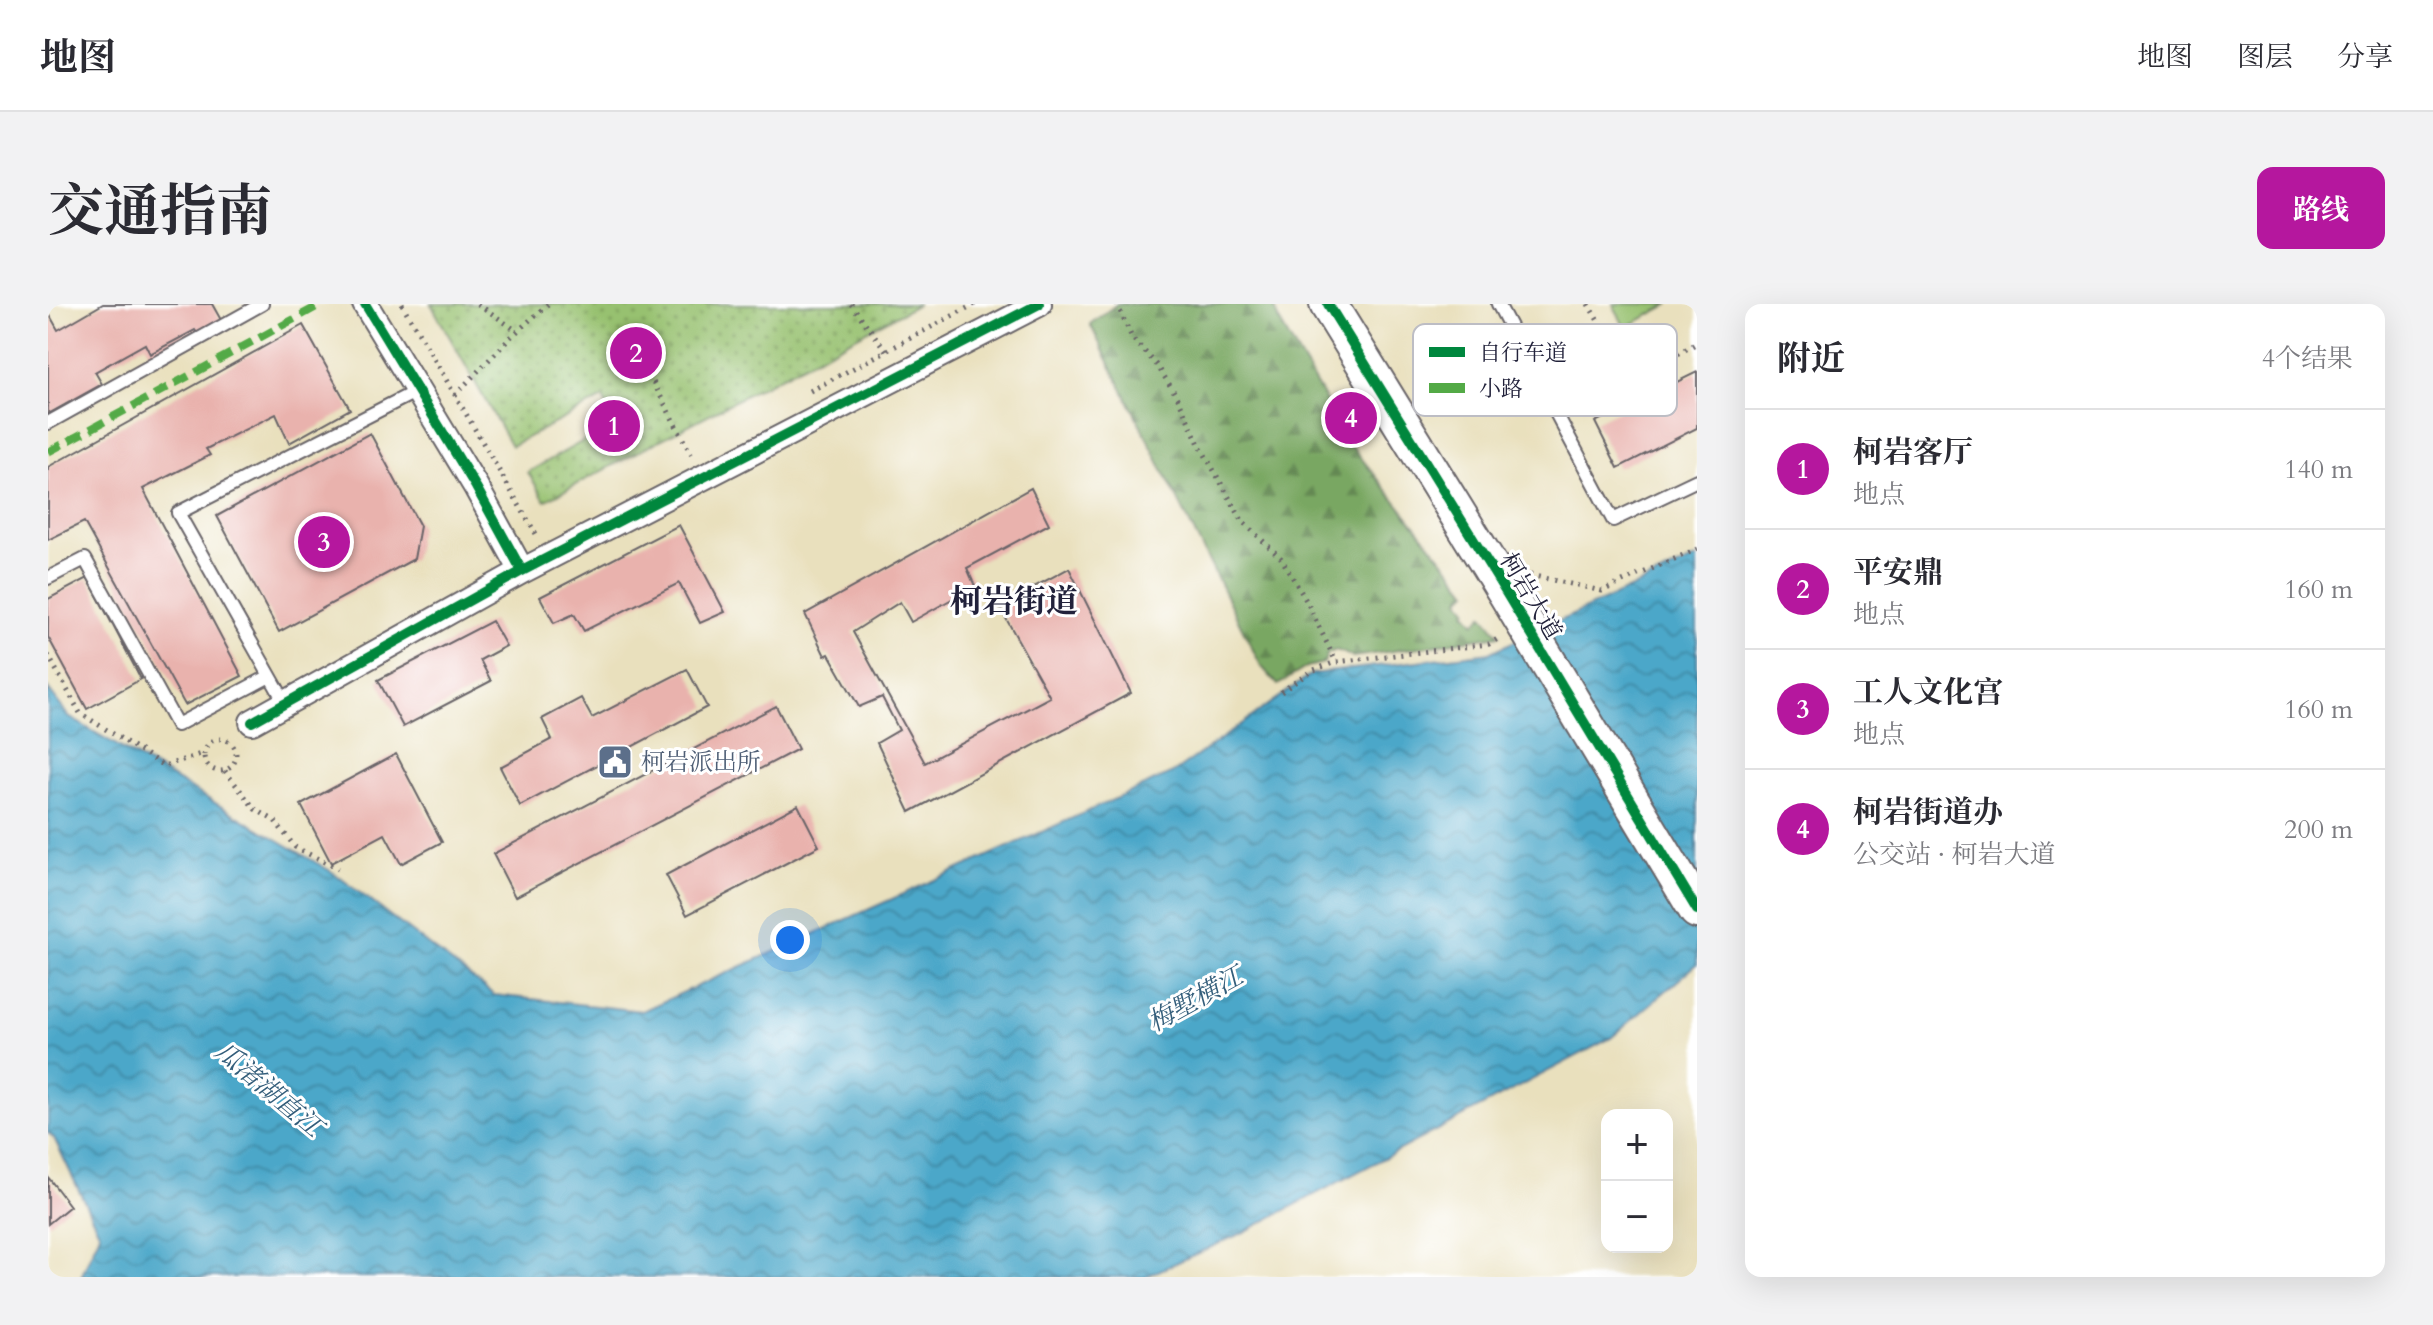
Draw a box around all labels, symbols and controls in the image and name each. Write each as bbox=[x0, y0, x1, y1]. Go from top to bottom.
text: 地图 bbox=[40, 32, 116, 84]
text: 地图 bbox=[2137, 38, 2193, 76]
text: 图层 bbox=[2237, 38, 2293, 76]
text: 分享 bbox=[2337, 38, 2393, 76]
button: 路线 bbox=[2257, 167, 2385, 249]
text: 交通指南 bbox=[48, 175, 272, 250]
pin: 2 bbox=[610, 323, 662, 383]
legend bbox=[1413, 324, 1677, 416]
text: 附近 bbox=[1777, 336, 1845, 382]
text: 自行车道 bbox=[1479, 338, 1567, 368]
text: 4个结果 bbox=[2262, 341, 2353, 376]
text: 小路 bbox=[1479, 374, 1523, 404]
pin: 4 bbox=[1325, 388, 1377, 448]
pin: 1 bbox=[588, 396, 640, 456]
text: 柯岩客厅 bbox=[1853, 432, 1973, 473]
text: 1 bbox=[1796, 452, 1810, 487]
text: 140 m bbox=[2284, 452, 2353, 487]
text: 地点 bbox=[1853, 477, 1905, 512]
pin: 3 bbox=[298, 512, 350, 572]
street label: 柯岩大道 bbox=[1492, 547, 1569, 646]
text: 平安鼎 bbox=[1853, 552, 1943, 593]
text: 2 bbox=[1796, 572, 1810, 607]
text: 160 m bbox=[2284, 572, 2353, 607]
district label: 柯岩街道 bbox=[950, 580, 1078, 624]
text: 地点 bbox=[1853, 597, 1905, 632]
text: 工人文化宫 bbox=[1853, 672, 2003, 713]
text: 3 bbox=[1796, 692, 1810, 727]
text: 160 m bbox=[2284, 692, 2353, 727]
text: 地点 bbox=[1853, 717, 1905, 752]
public building icon: 柯岩派出所 bbox=[596, 743, 634, 781]
place label: 柯岩派出所 bbox=[641, 746, 761, 779]
text: 柯岩街道办 bbox=[1853, 792, 2003, 833]
text: 4 bbox=[1796, 812, 1810, 847]
text: 200 m bbox=[2284, 812, 2353, 847]
text: 公交站 · 柯岩大道 bbox=[1853, 837, 2056, 872]
your location bbox=[770, 920, 810, 960]
water label: 梅墅横江 bbox=[1141, 957, 1253, 1040]
water label: 瓜渚湖直江 bbox=[208, 1034, 333, 1147]
map controls bbox=[1601, 1109, 1673, 1253]
button: + bbox=[1601, 1109, 1673, 1181]
button: − bbox=[1601, 1181, 1673, 1253]

